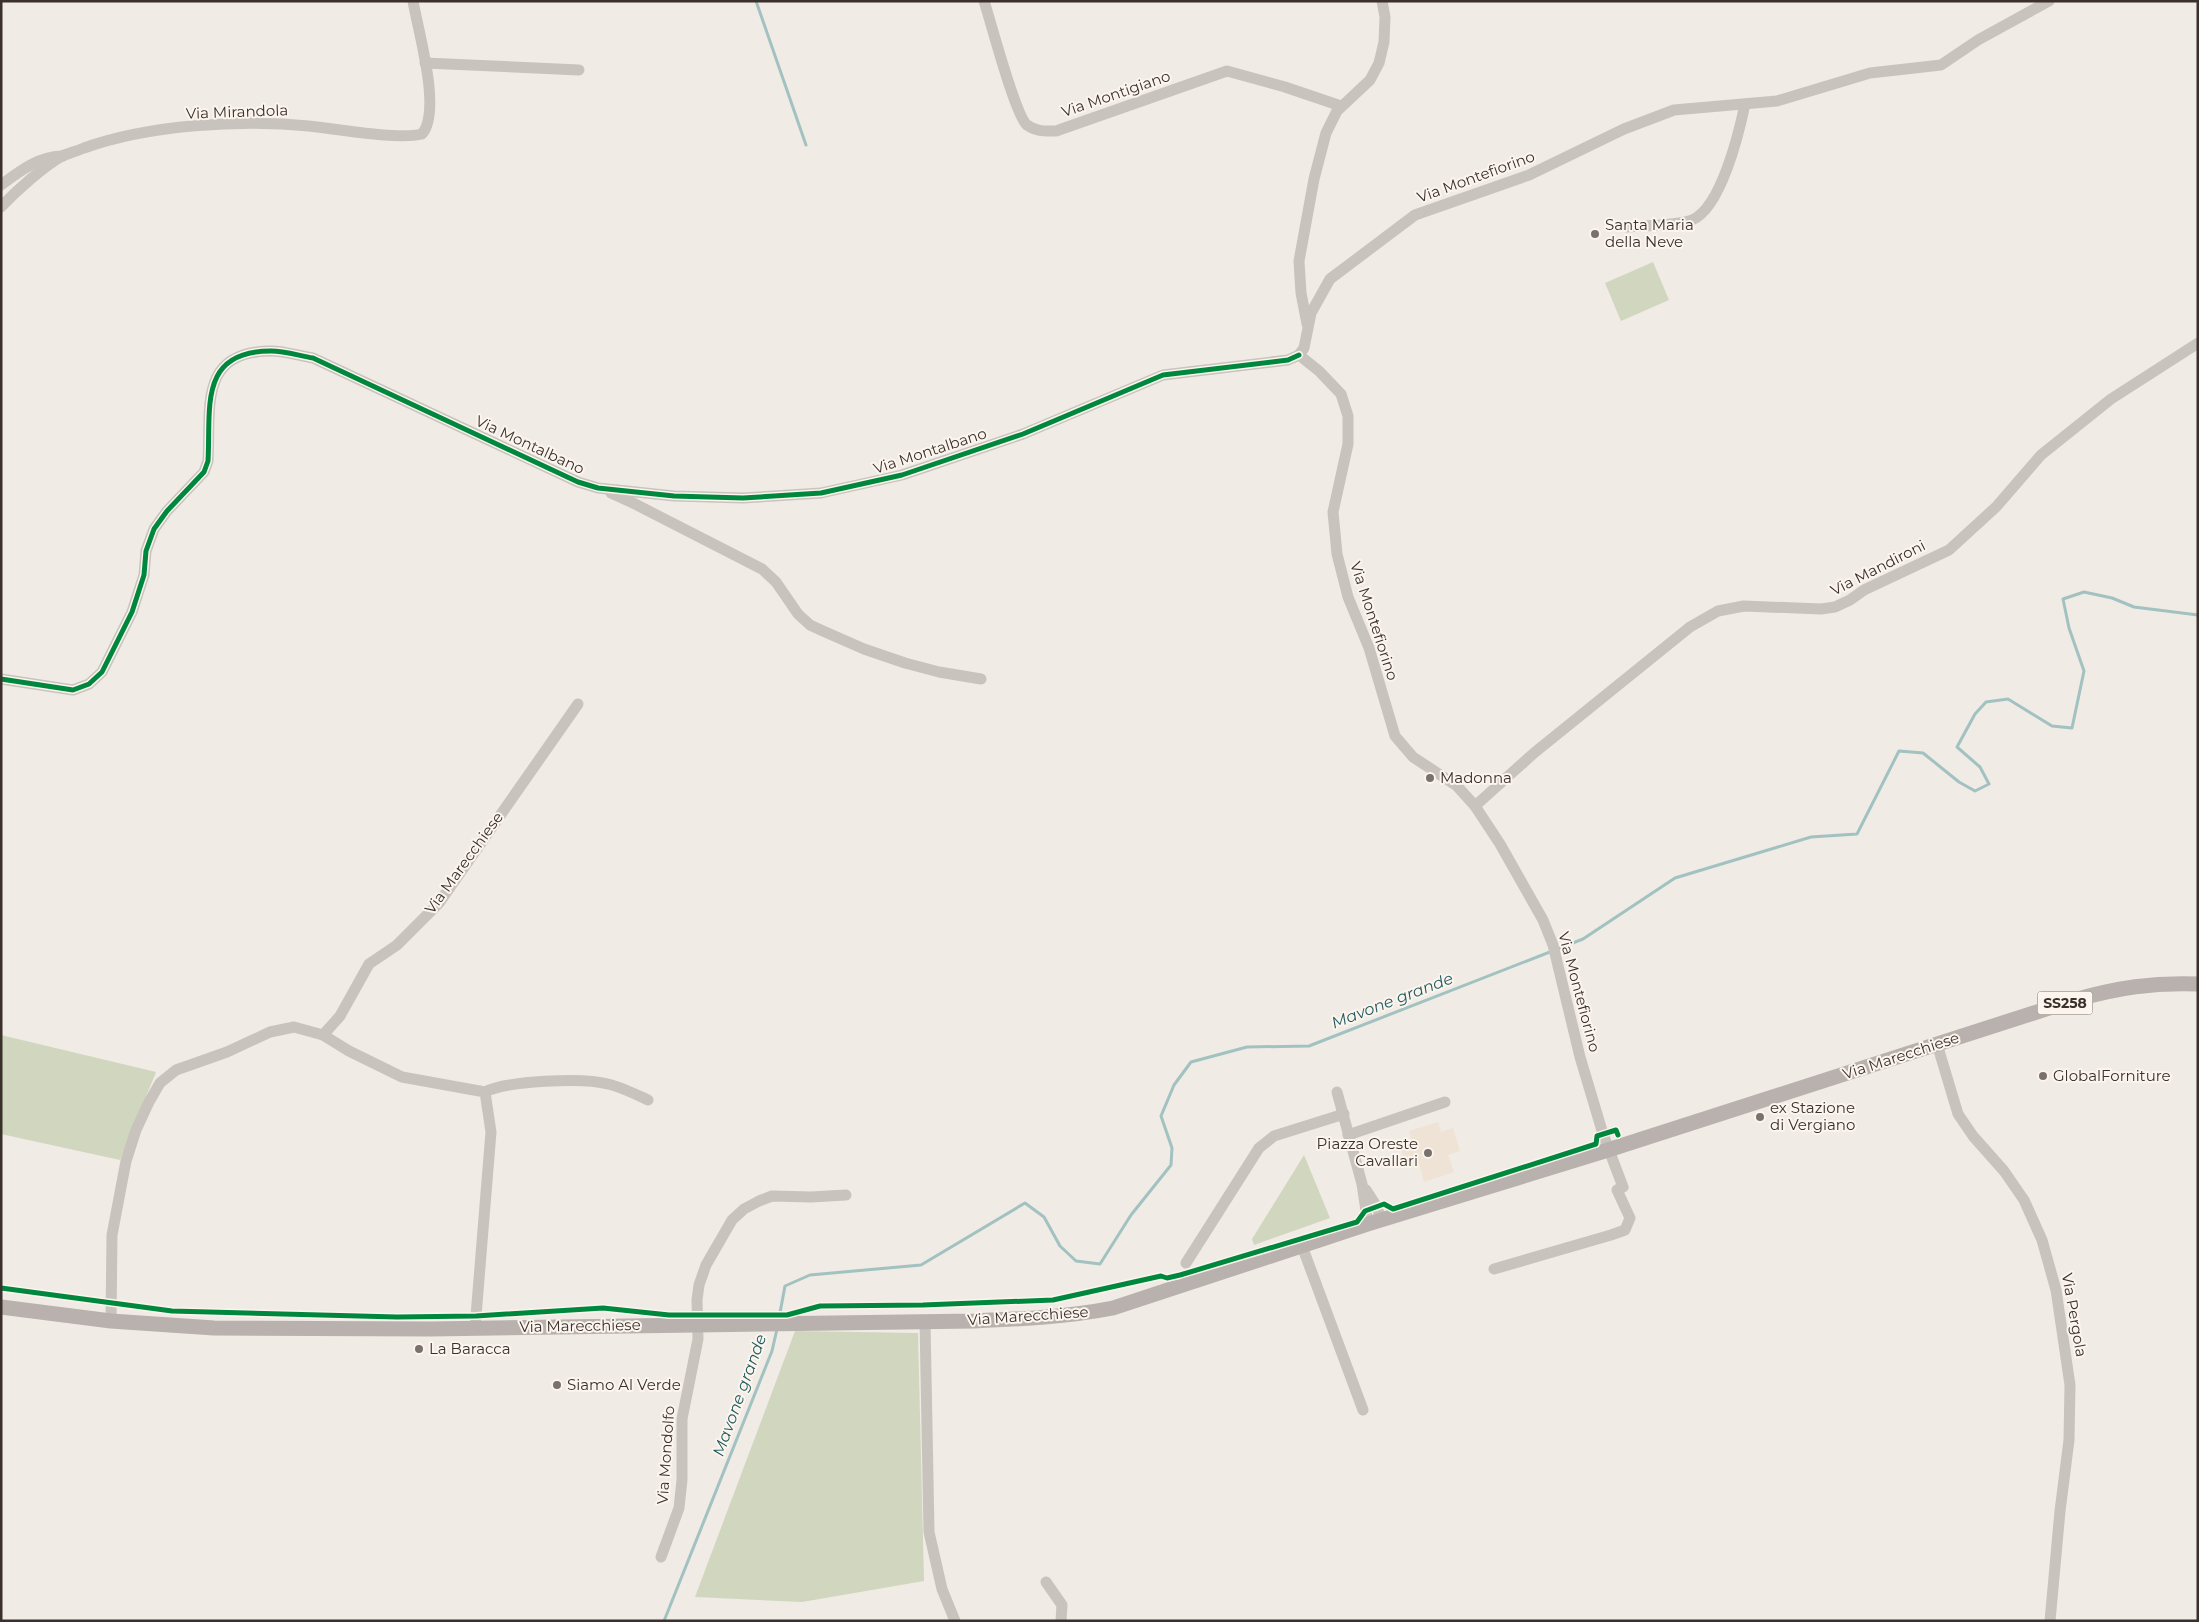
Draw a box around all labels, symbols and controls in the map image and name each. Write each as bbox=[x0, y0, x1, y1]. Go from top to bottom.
street label: Via Montigiano bbox=[1059, 66, 1173, 121]
street label: Via Mirandola bbox=[186, 100, 288, 123]
street label: Via Montefiorino bbox=[1414, 146, 1537, 207]
place label: Santa Maria della Neve bbox=[1605, 215, 1694, 251]
marker: Santa Maria della Neve bbox=[1589, 228, 1601, 240]
street label: Via Montalbano bbox=[473, 411, 588, 478]
street label: Via Montalbano bbox=[871, 423, 989, 478]
street label: Via Mandironi bbox=[1827, 535, 1928, 600]
street label: Via Montefiorino bbox=[1346, 559, 1403, 683]
place label: Madonna bbox=[1440, 768, 1512, 787]
marker: Madonna bbox=[1424, 772, 1436, 784]
street label: Via Marecchiese bbox=[420, 808, 507, 917]
street label: Via Montefiorino bbox=[1554, 930, 1605, 1054]
water label: Mavone grande bbox=[1329, 969, 1456, 1032]
road number: SS258 bbox=[2038, 991, 2092, 1014]
street label: Via Marecchiese bbox=[1840, 1028, 1961, 1083]
place label: GlobalForniture bbox=[2053, 1066, 2171, 1085]
marker: GlobalForniture bbox=[2037, 1070, 2049, 1082]
place label: ex Stazione di Vergiano bbox=[1770, 1098, 1855, 1134]
marker: ex Stazione di Vergiano bbox=[1754, 1111, 1766, 1123]
place label: Piazza Oreste Cavallari bbox=[1317, 1134, 1418, 1170]
marker: Piazza Oreste Cavallari bbox=[1422, 1147, 1434, 1159]
street label: Via Pergola bbox=[2058, 1271, 2091, 1358]
street label: Via Marecchiese bbox=[967, 1302, 1089, 1329]
street label: Via Marecchiese bbox=[519, 1315, 641, 1336]
water label: Mavone grande bbox=[709, 1331, 770, 1459]
place label: La Baracca bbox=[429, 1339, 511, 1358]
marker: La Baracca bbox=[413, 1343, 425, 1355]
place label: Siamo Al Verde bbox=[567, 1375, 681, 1394]
marker: Siamo Al Verde bbox=[551, 1379, 563, 1391]
street label: Via Mondolfo bbox=[653, 1405, 678, 1505]

